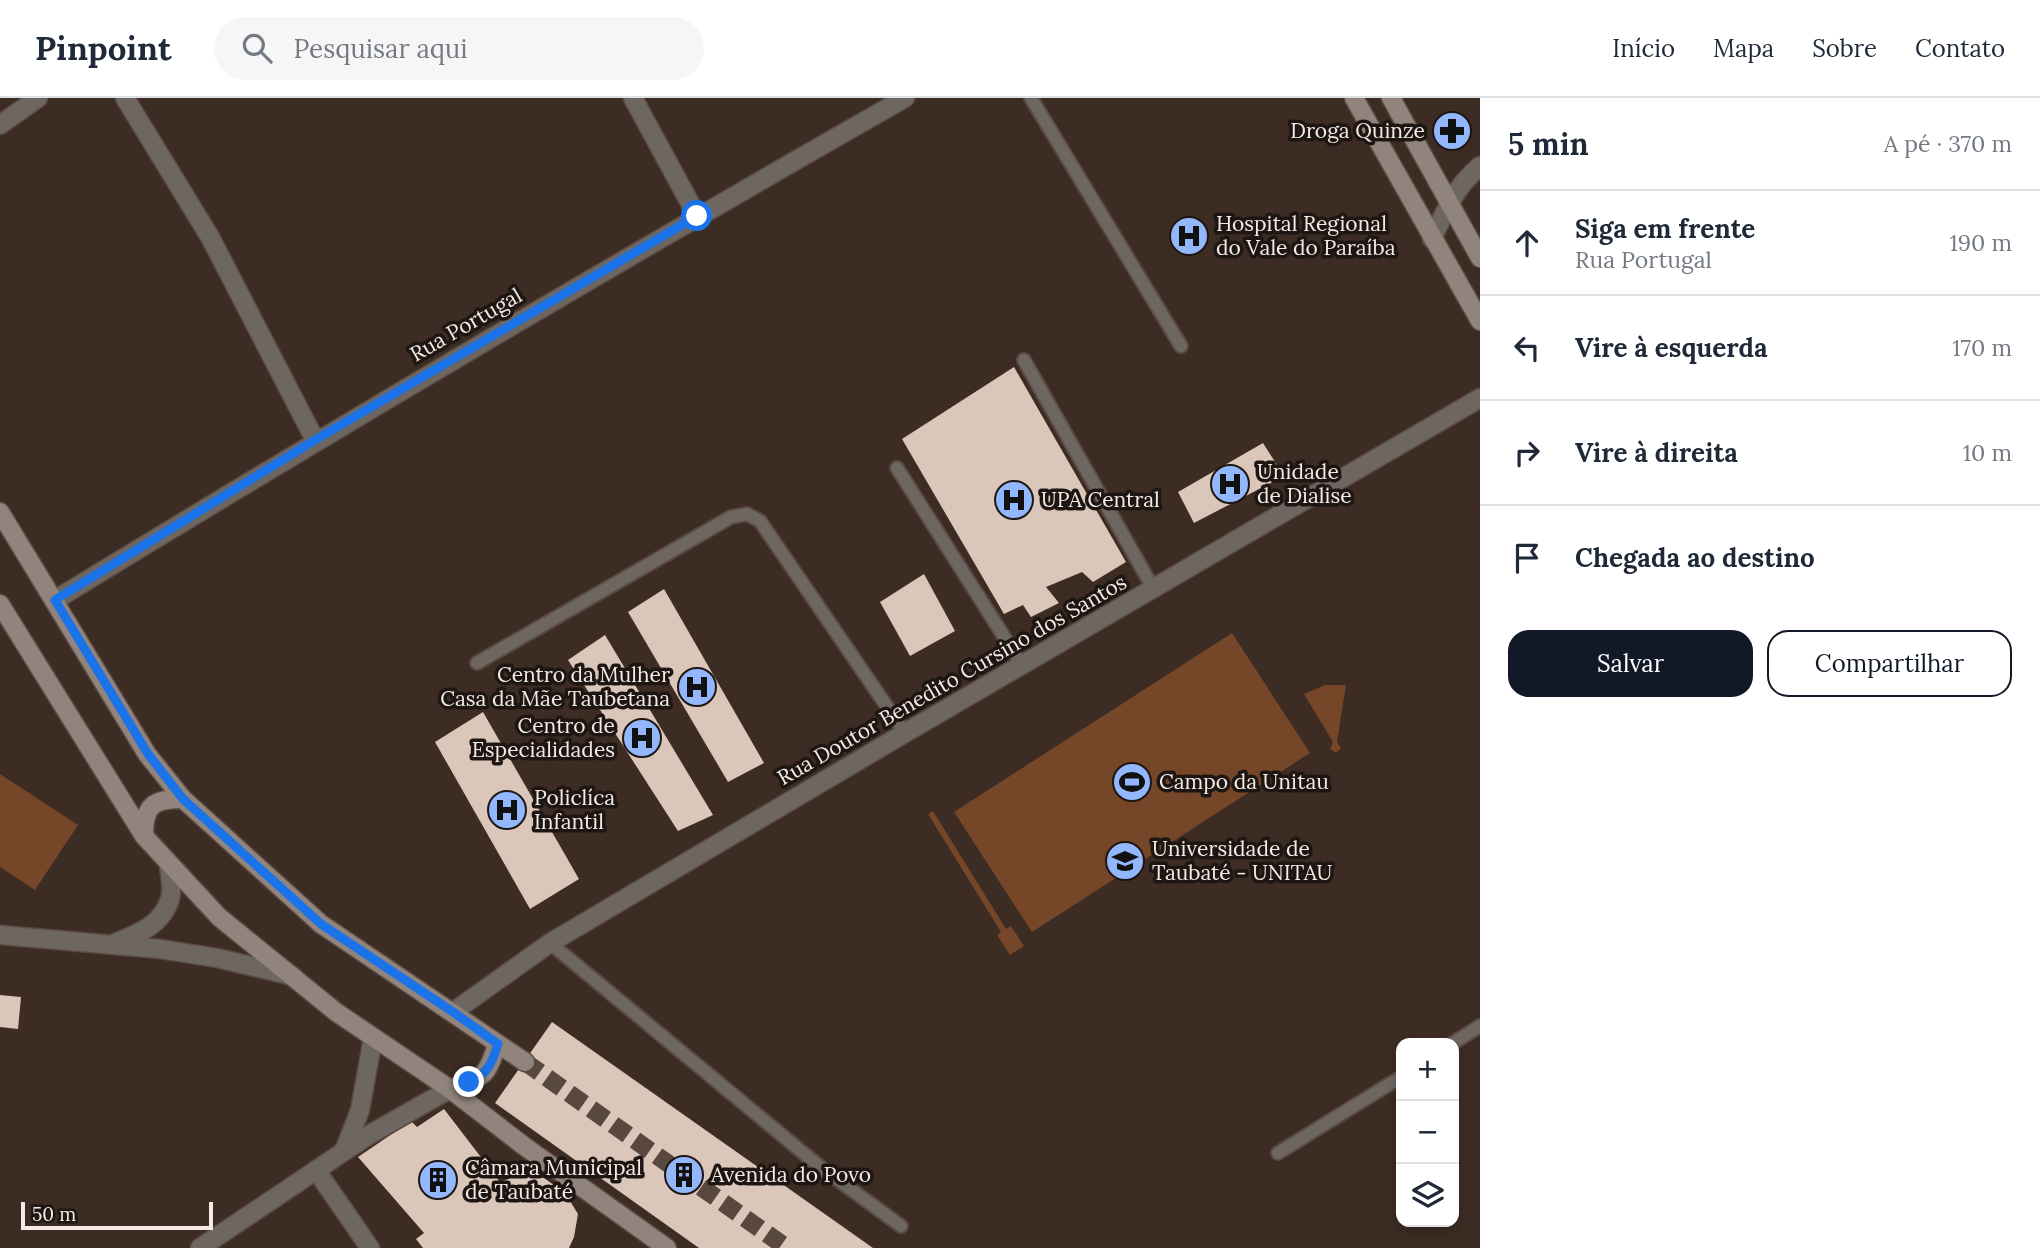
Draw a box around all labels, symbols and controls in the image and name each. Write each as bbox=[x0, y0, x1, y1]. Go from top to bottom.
search box bbox=[214, 17, 704, 80]
text: Pinpoint bbox=[35, 27, 172, 69]
icon: search bbox=[238, 29, 276, 67]
text: Pesquisar aqui bbox=[294, 32, 468, 65]
text: Início bbox=[1612, 33, 1675, 64]
text: Mapa bbox=[1713, 33, 1774, 64]
text: Sobre bbox=[1812, 33, 1877, 64]
text: Contato bbox=[1915, 33, 2005, 64]
pharmacy icon: Droga Quinze bbox=[1431, 110, 1473, 152]
place label: Droga Quinze bbox=[1290, 117, 1425, 144]
text: 5 min bbox=[1508, 125, 1589, 163]
text: A pé · 370 m bbox=[1884, 129, 2012, 158]
route start bbox=[681, 200, 712, 231]
place label: Hospital Regional do Vale do Paraíba bbox=[1216, 210, 1396, 261]
text: Siga em frente bbox=[1575, 212, 1755, 245]
hospital icon: Hospital Regional do Vale do Paraíba bbox=[1168, 215, 1210, 257]
icon: ahead bbox=[1508, 224, 1546, 262]
text: 190 m bbox=[1949, 228, 2012, 257]
text: Rua Portugal bbox=[1575, 245, 1712, 274]
street label: Rua Portugal bbox=[405, 282, 527, 367]
icon: left bbox=[1508, 329, 1546, 367]
text: Vire à esquerda bbox=[1575, 331, 1768, 364]
text: 170 m bbox=[1952, 333, 2012, 362]
icon: right bbox=[1508, 434, 1546, 472]
text: Vire à direita bbox=[1575, 436, 1738, 469]
text: 10 m bbox=[1963, 438, 2012, 467]
place label: Unidade de Dialise bbox=[1257, 458, 1352, 509]
hospital icon: Unidade de Dialise bbox=[1209, 463, 1251, 505]
hospital icon: UPA Central bbox=[993, 479, 1035, 521]
place label: UPA Central bbox=[1041, 486, 1160, 513]
icon: arrive bbox=[1508, 539, 1546, 577]
text: Chegada ao destino bbox=[1575, 541, 1815, 574]
street label: Rua Doutor Benedito Cursino dos Santos bbox=[772, 568, 1131, 791]
button: Salvar bbox=[1508, 630, 1753, 697]
button: Compartilhar bbox=[1767, 630, 2012, 697]
place label: Centro da Mulher Casa da Mãe Taubetana bbox=[440, 661, 670, 712]
hospital icon: Centro da Mulher Casa da Mãe Taubetana bbox=[676, 666, 718, 708]
place label: Centro de Especialidades bbox=[472, 712, 615, 763]
hospital icon: Centro de Especialidades bbox=[621, 717, 663, 759]
sports icon: Campo da Unitau bbox=[1111, 761, 1153, 803]
place label: Campo da Unitau bbox=[1159, 768, 1329, 795]
place label: Policlíca Infantil bbox=[534, 784, 615, 835]
hospital icon: Policlíca Infantil bbox=[486, 789, 528, 831]
place label: Universidade de Taubaté - UNITAU bbox=[1152, 835, 1332, 886]
school or university icon: Universidade de Taubaté - UNITAU bbox=[1104, 840, 1146, 882]
map controls bbox=[1396, 1038, 1459, 1227]
button: + bbox=[1396, 1038, 1459, 1101]
route end bbox=[453, 1066, 484, 1097]
button: − bbox=[1396, 1101, 1459, 1164]
place label: Câmara Municipal de Taubaté bbox=[465, 1154, 642, 1205]
building icon: Avenida do Povo bbox=[663, 1154, 705, 1196]
building icon: Câmara Municipal de Taubaté bbox=[417, 1159, 459, 1201]
place label: Avenida do Povo bbox=[710, 1161, 871, 1188]
button: layers bbox=[1396, 1164, 1459, 1227]
scale bar bbox=[21, 1199, 214, 1231]
text: 50 m bbox=[32, 1202, 76, 1226]

